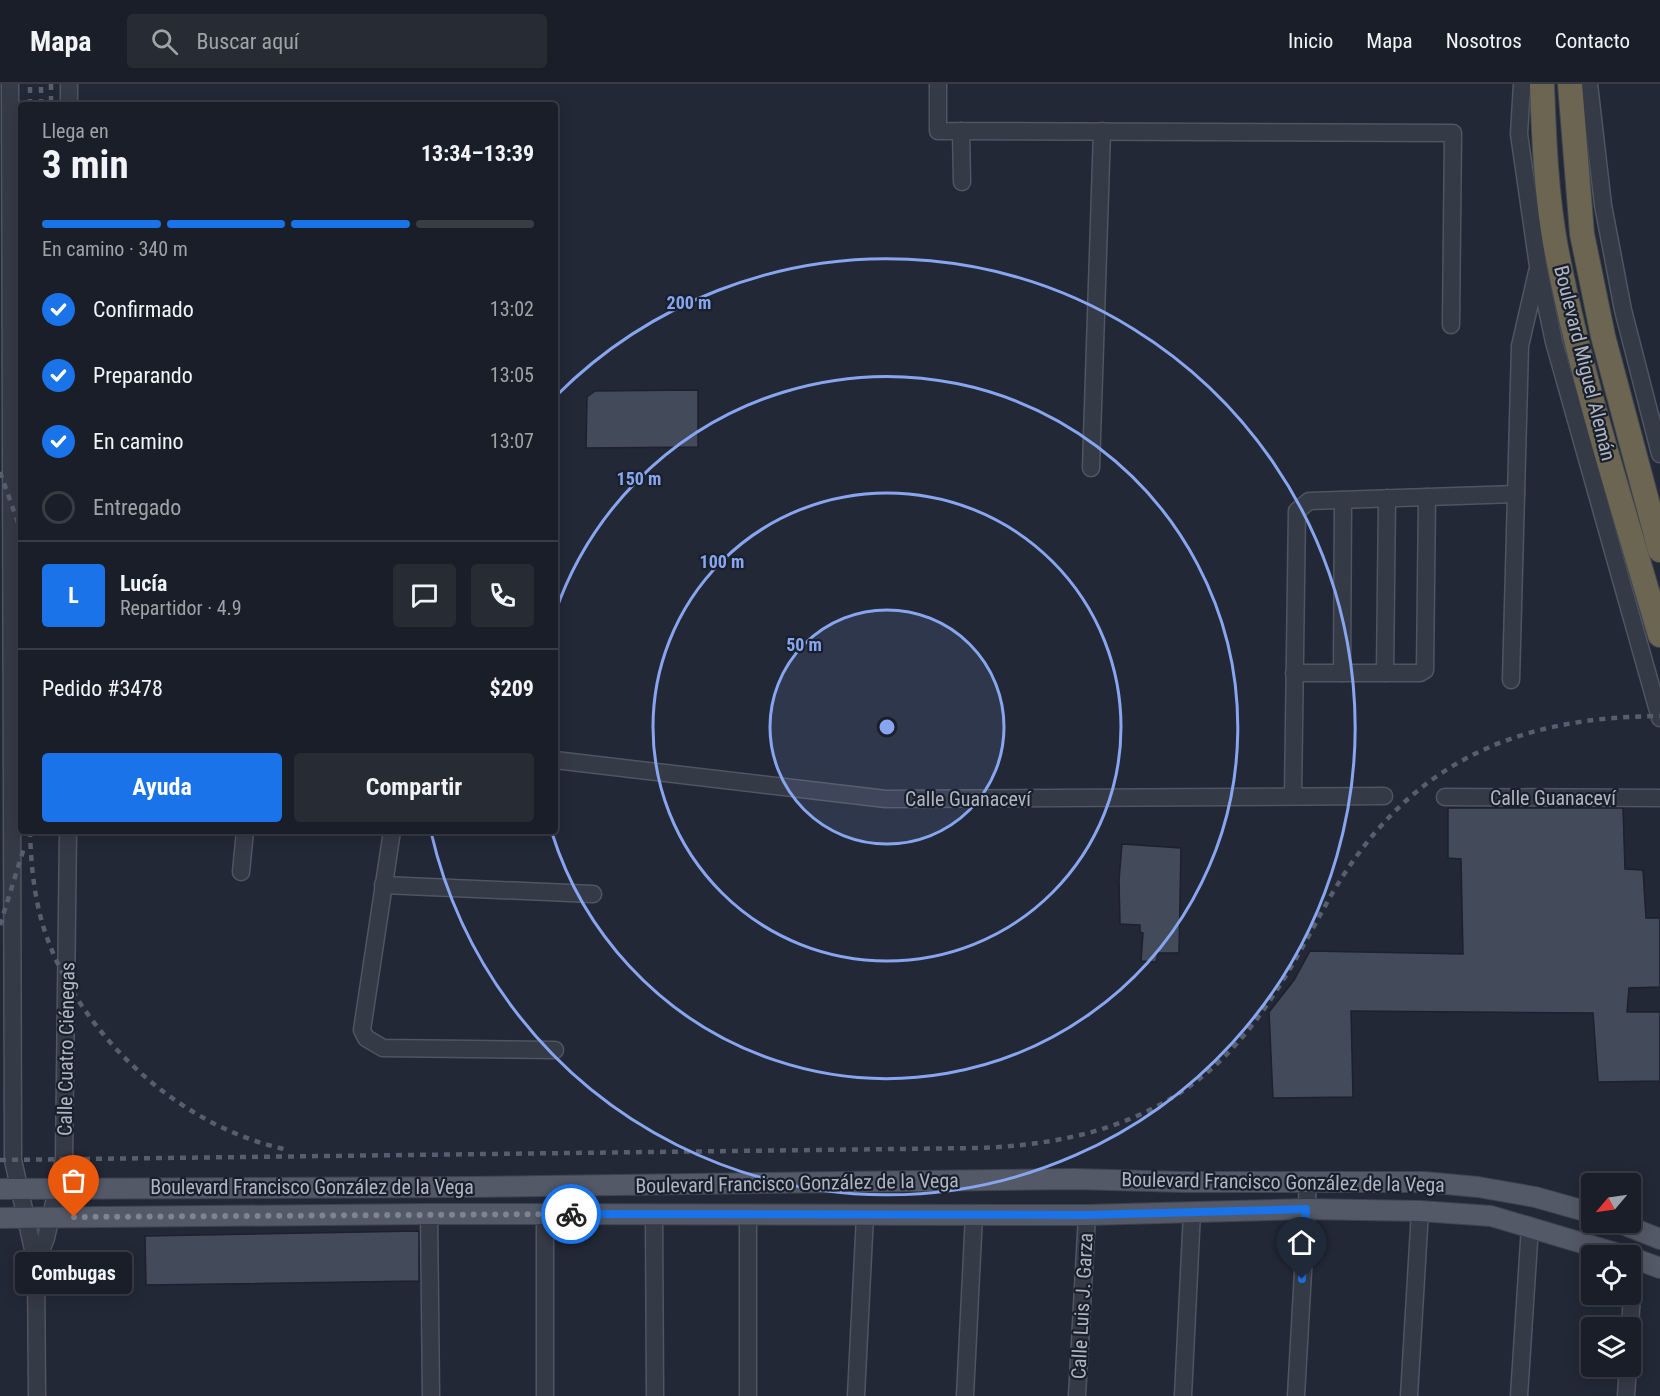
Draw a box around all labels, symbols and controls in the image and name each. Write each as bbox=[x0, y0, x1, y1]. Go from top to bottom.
search box bbox=[127, 14, 547, 68]
text: Mapa bbox=[30, 25, 91, 58]
icon: search bbox=[148, 25, 181, 58]
text: Buscar aquí bbox=[196, 29, 299, 54]
text: Inicio bbox=[1288, 29, 1333, 53]
text: Mapa bbox=[1366, 29, 1413, 53]
text: Nosotros bbox=[1446, 29, 1522, 53]
text: Contacto bbox=[1555, 29, 1630, 53]
text: Llega en bbox=[42, 119, 109, 143]
text: 13:34–13:39 bbox=[421, 141, 534, 166]
text: 3 min bbox=[42, 142, 129, 188]
text: En camino · 340 m bbox=[42, 237, 188, 261]
street label: Boulevard Miguel Alemán bbox=[1549, 263, 1621, 463]
text: 200 m bbox=[667, 292, 711, 313]
icon: check bbox=[42, 293, 75, 326]
text: Confirmado bbox=[93, 297, 194, 322]
text: 13:02 bbox=[490, 297, 534, 321]
icon: check bbox=[42, 359, 75, 392]
text: Preparando bbox=[93, 363, 193, 388]
text: 13:05 bbox=[490, 363, 534, 387]
icon: check bbox=[42, 425, 75, 458]
text: En camino bbox=[93, 429, 184, 454]
text: 13:07 bbox=[490, 429, 534, 453]
text: 150 m bbox=[617, 468, 661, 489]
text: Entregado bbox=[93, 495, 181, 520]
text: 100 m bbox=[700, 551, 744, 572]
button: chat bbox=[393, 564, 456, 627]
button: phone bbox=[471, 564, 534, 627]
text: Lucía bbox=[120, 571, 167, 596]
text: L bbox=[68, 583, 79, 608]
text: Repartidor · 4.9 bbox=[120, 596, 242, 620]
text: 50 m bbox=[786, 634, 822, 655]
text: Pedido #3478 bbox=[42, 676, 163, 701]
text: $209 bbox=[490, 676, 534, 701]
centre of rings bbox=[877, 717, 897, 737]
button: Ayuda bbox=[42, 753, 282, 822]
button: Compartir bbox=[294, 753, 534, 822]
street label: Calle Guanaceví bbox=[1490, 786, 1617, 810]
street label: Calle Guanaceví bbox=[905, 787, 1032, 811]
street label: Calle Cuatro Ciénegas bbox=[52, 962, 80, 1136]
pin bbox=[48, 1155, 99, 1217]
icon: bag bbox=[57, 1164, 90, 1197]
street label: Boulevard Francisco González de la Vega bbox=[1121, 1167, 1445, 1197]
street label: Boulevard Francisco González de la Vega bbox=[635, 1168, 959, 1198]
north arrow bbox=[1581, 1173, 1641, 1233]
map controls bbox=[1581, 1173, 1641, 1377]
street label: Boulevard Francisco González de la Vega bbox=[150, 1175, 474, 1199]
courier bbox=[541, 1184, 601, 1244]
icon: bike bbox=[555, 1198, 588, 1231]
pin bbox=[1276, 1217, 1327, 1279]
icon: home bbox=[1285, 1226, 1318, 1259]
street label: Calle Luis J. Garza bbox=[1066, 1232, 1098, 1380]
button: locate bbox=[1581, 1245, 1641, 1305]
callout: Combugas bbox=[16, 1253, 132, 1295]
text: Combugas bbox=[31, 1261, 116, 1285]
button: layers bbox=[1581, 1317, 1641, 1377]

